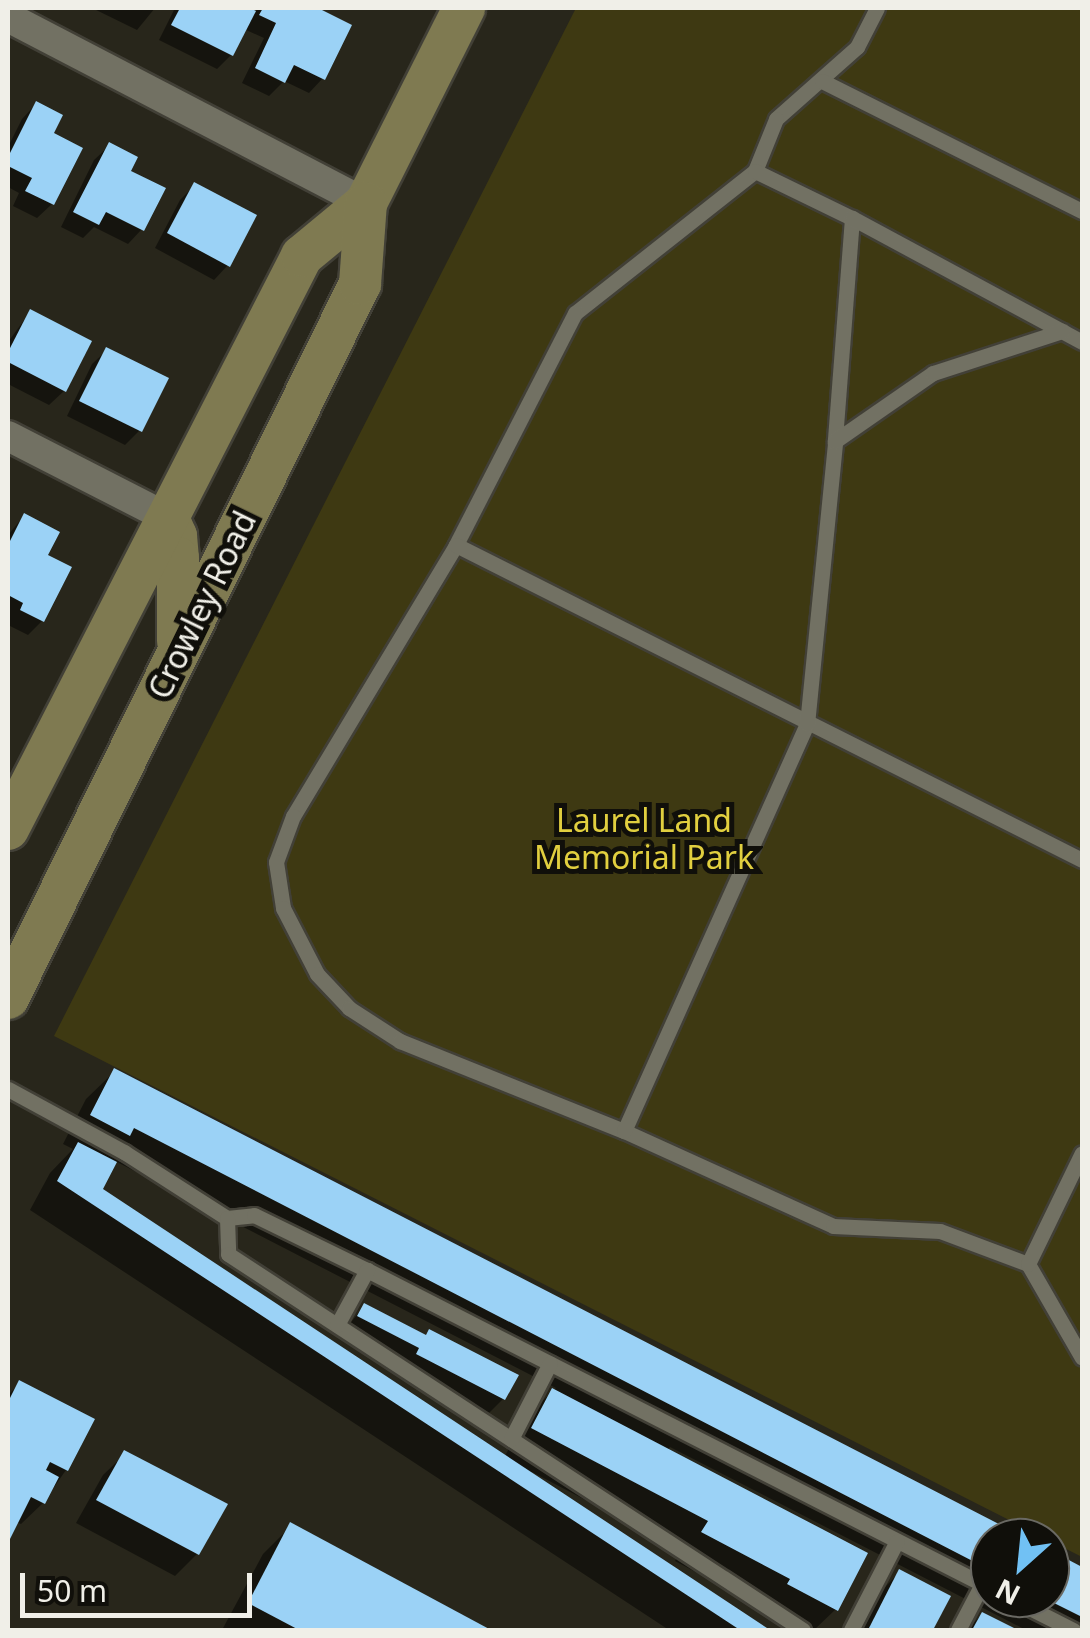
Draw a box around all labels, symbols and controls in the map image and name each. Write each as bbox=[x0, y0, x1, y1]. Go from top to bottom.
street label: Crowley Road bbox=[140, 505, 264, 705]
park label: Laurel Land Memorial Park bbox=[534, 802, 754, 877]
north arrow bbox=[970, 1518, 1070, 1618]
scale bar bbox=[25, 1553, 258, 1615]
text: 50 m bbox=[37, 1570, 107, 1611]
text: N bbox=[989, 1571, 1026, 1615]

